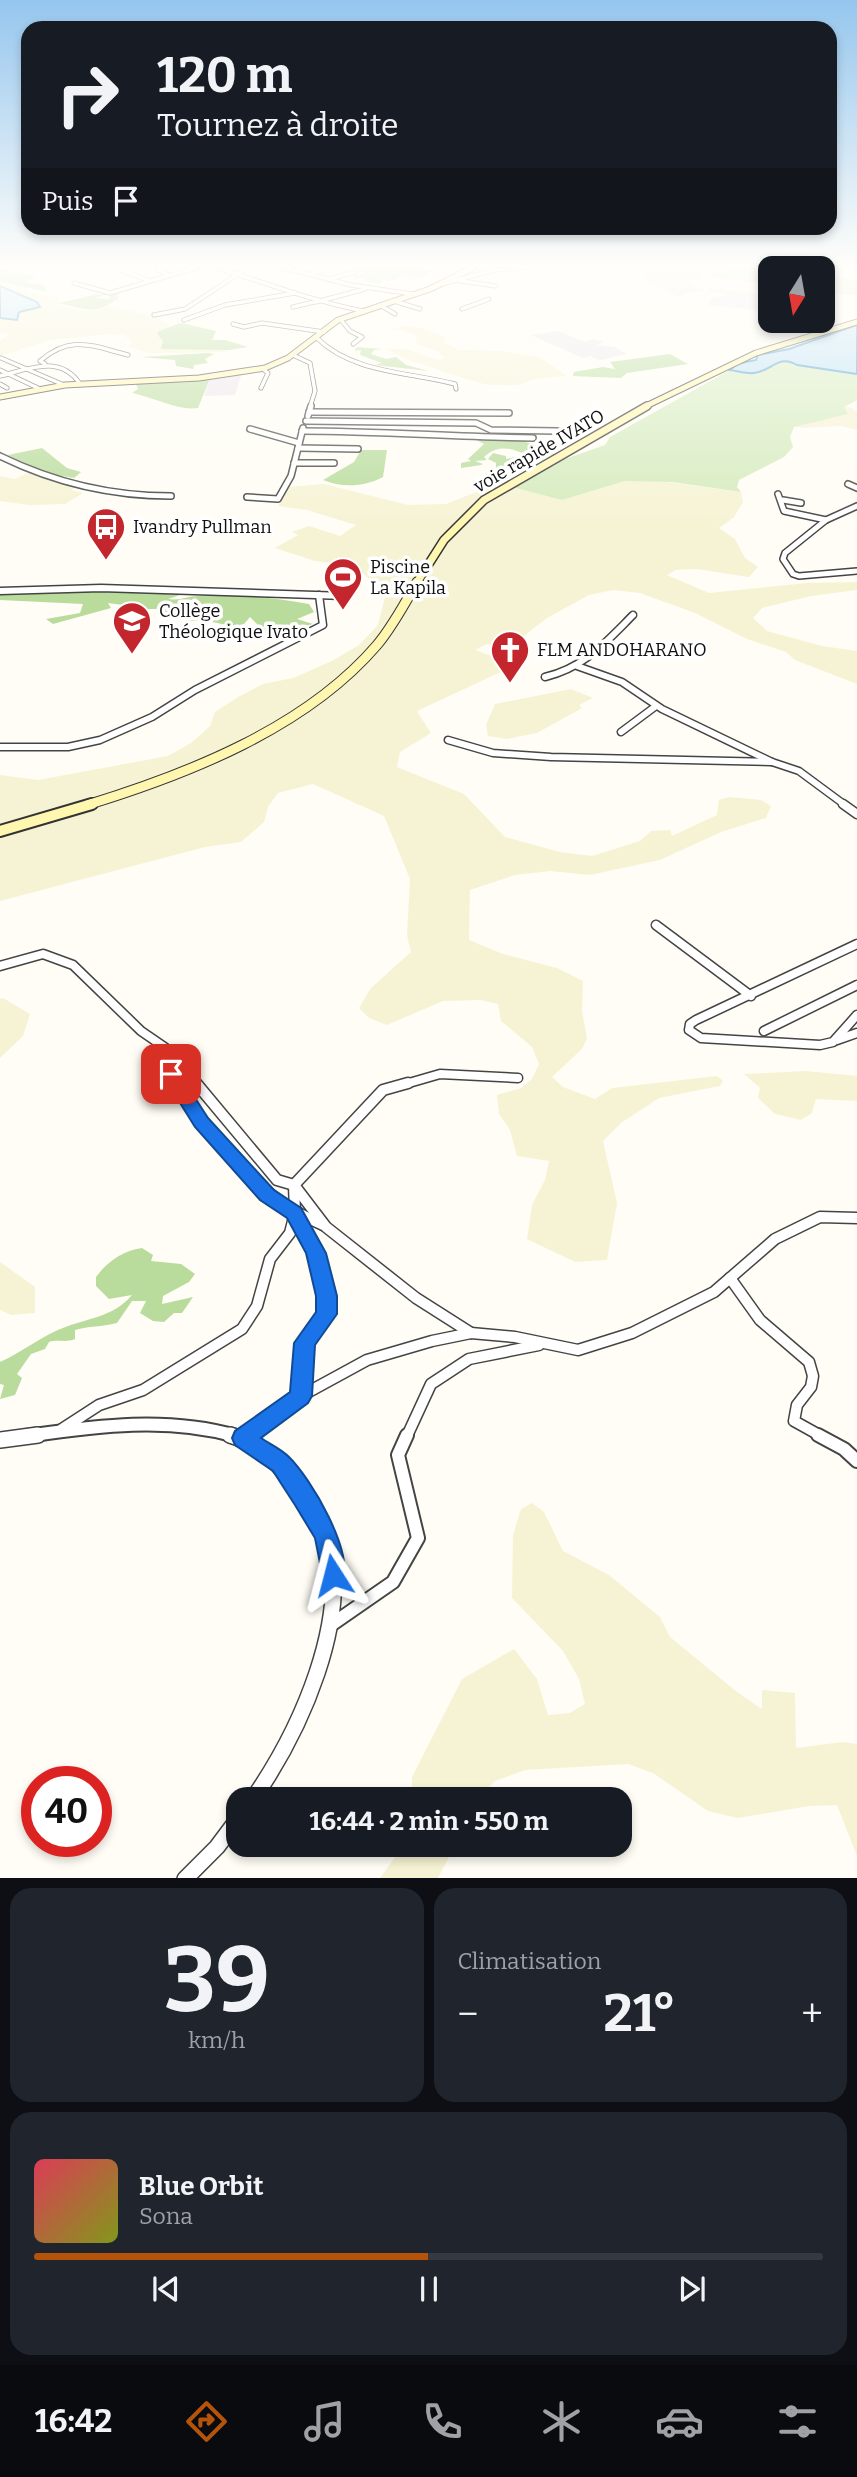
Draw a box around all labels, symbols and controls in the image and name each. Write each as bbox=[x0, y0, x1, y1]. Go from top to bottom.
text: 120 m bbox=[157, 46, 292, 105]
icon: right bbox=[42, 49, 133, 140]
text: Tournez à droite bbox=[157, 106, 399, 144]
icon: arrive bbox=[107, 182, 145, 220]
text: Puis bbox=[42, 186, 93, 217]
north arrow bbox=[758, 256, 835, 332]
map controls bbox=[758, 256, 835, 333]
street label: voie rapide IVATO bbox=[469, 405, 608, 498]
bus stop icon: Ivandry Pullman bbox=[85, 506, 127, 561]
place label: Ivandry Pullman bbox=[133, 516, 272, 538]
sports icon: Piscine La Kapila bbox=[322, 556, 364, 611]
place label: Piscine La Kapila bbox=[370, 556, 446, 599]
school or university icon: Collège Théologique Ivato bbox=[111, 600, 153, 655]
place label: Collège Théologique Ivato bbox=[159, 600, 308, 643]
church icon: FLM ANDOHARANO bbox=[489, 629, 531, 684]
place label: FLM ANDOHARANO bbox=[537, 639, 707, 661]
pin bbox=[141, 1044, 201, 1104]
icon: arrive bbox=[152, 1055, 190, 1093]
position arrow bbox=[296, 1538, 370, 1612]
speed limit sign: 40 bbox=[21, 1766, 112, 1857]
text: 16:44 · 2 min · 550 m bbox=[310, 1806, 549, 1837]
text: 39 bbox=[164, 1926, 270, 2035]
text: Climatisation bbox=[458, 1947, 601, 1975]
text: 21° bbox=[604, 1982, 676, 2045]
text: − bbox=[458, 1991, 478, 2037]
text: + bbox=[801, 1991, 823, 2037]
text: km/h bbox=[188, 2026, 245, 2054]
text: Blue Orbit bbox=[139, 2171, 263, 2202]
text: Sona bbox=[139, 2202, 193, 2230]
icon: previous bbox=[147, 2270, 185, 2308]
icon: pause bbox=[410, 2270, 448, 2308]
icon: next bbox=[673, 2270, 711, 2308]
icon: directions bbox=[182, 2397, 231, 2446]
icon: music bbox=[300, 2397, 349, 2446]
icon: phone bbox=[418, 2397, 467, 2446]
icon: climate bbox=[537, 2397, 586, 2446]
icon: car bbox=[655, 2397, 704, 2446]
icon: filters bbox=[773, 2397, 822, 2446]
text: 16:42 bbox=[35, 2402, 112, 2440]

